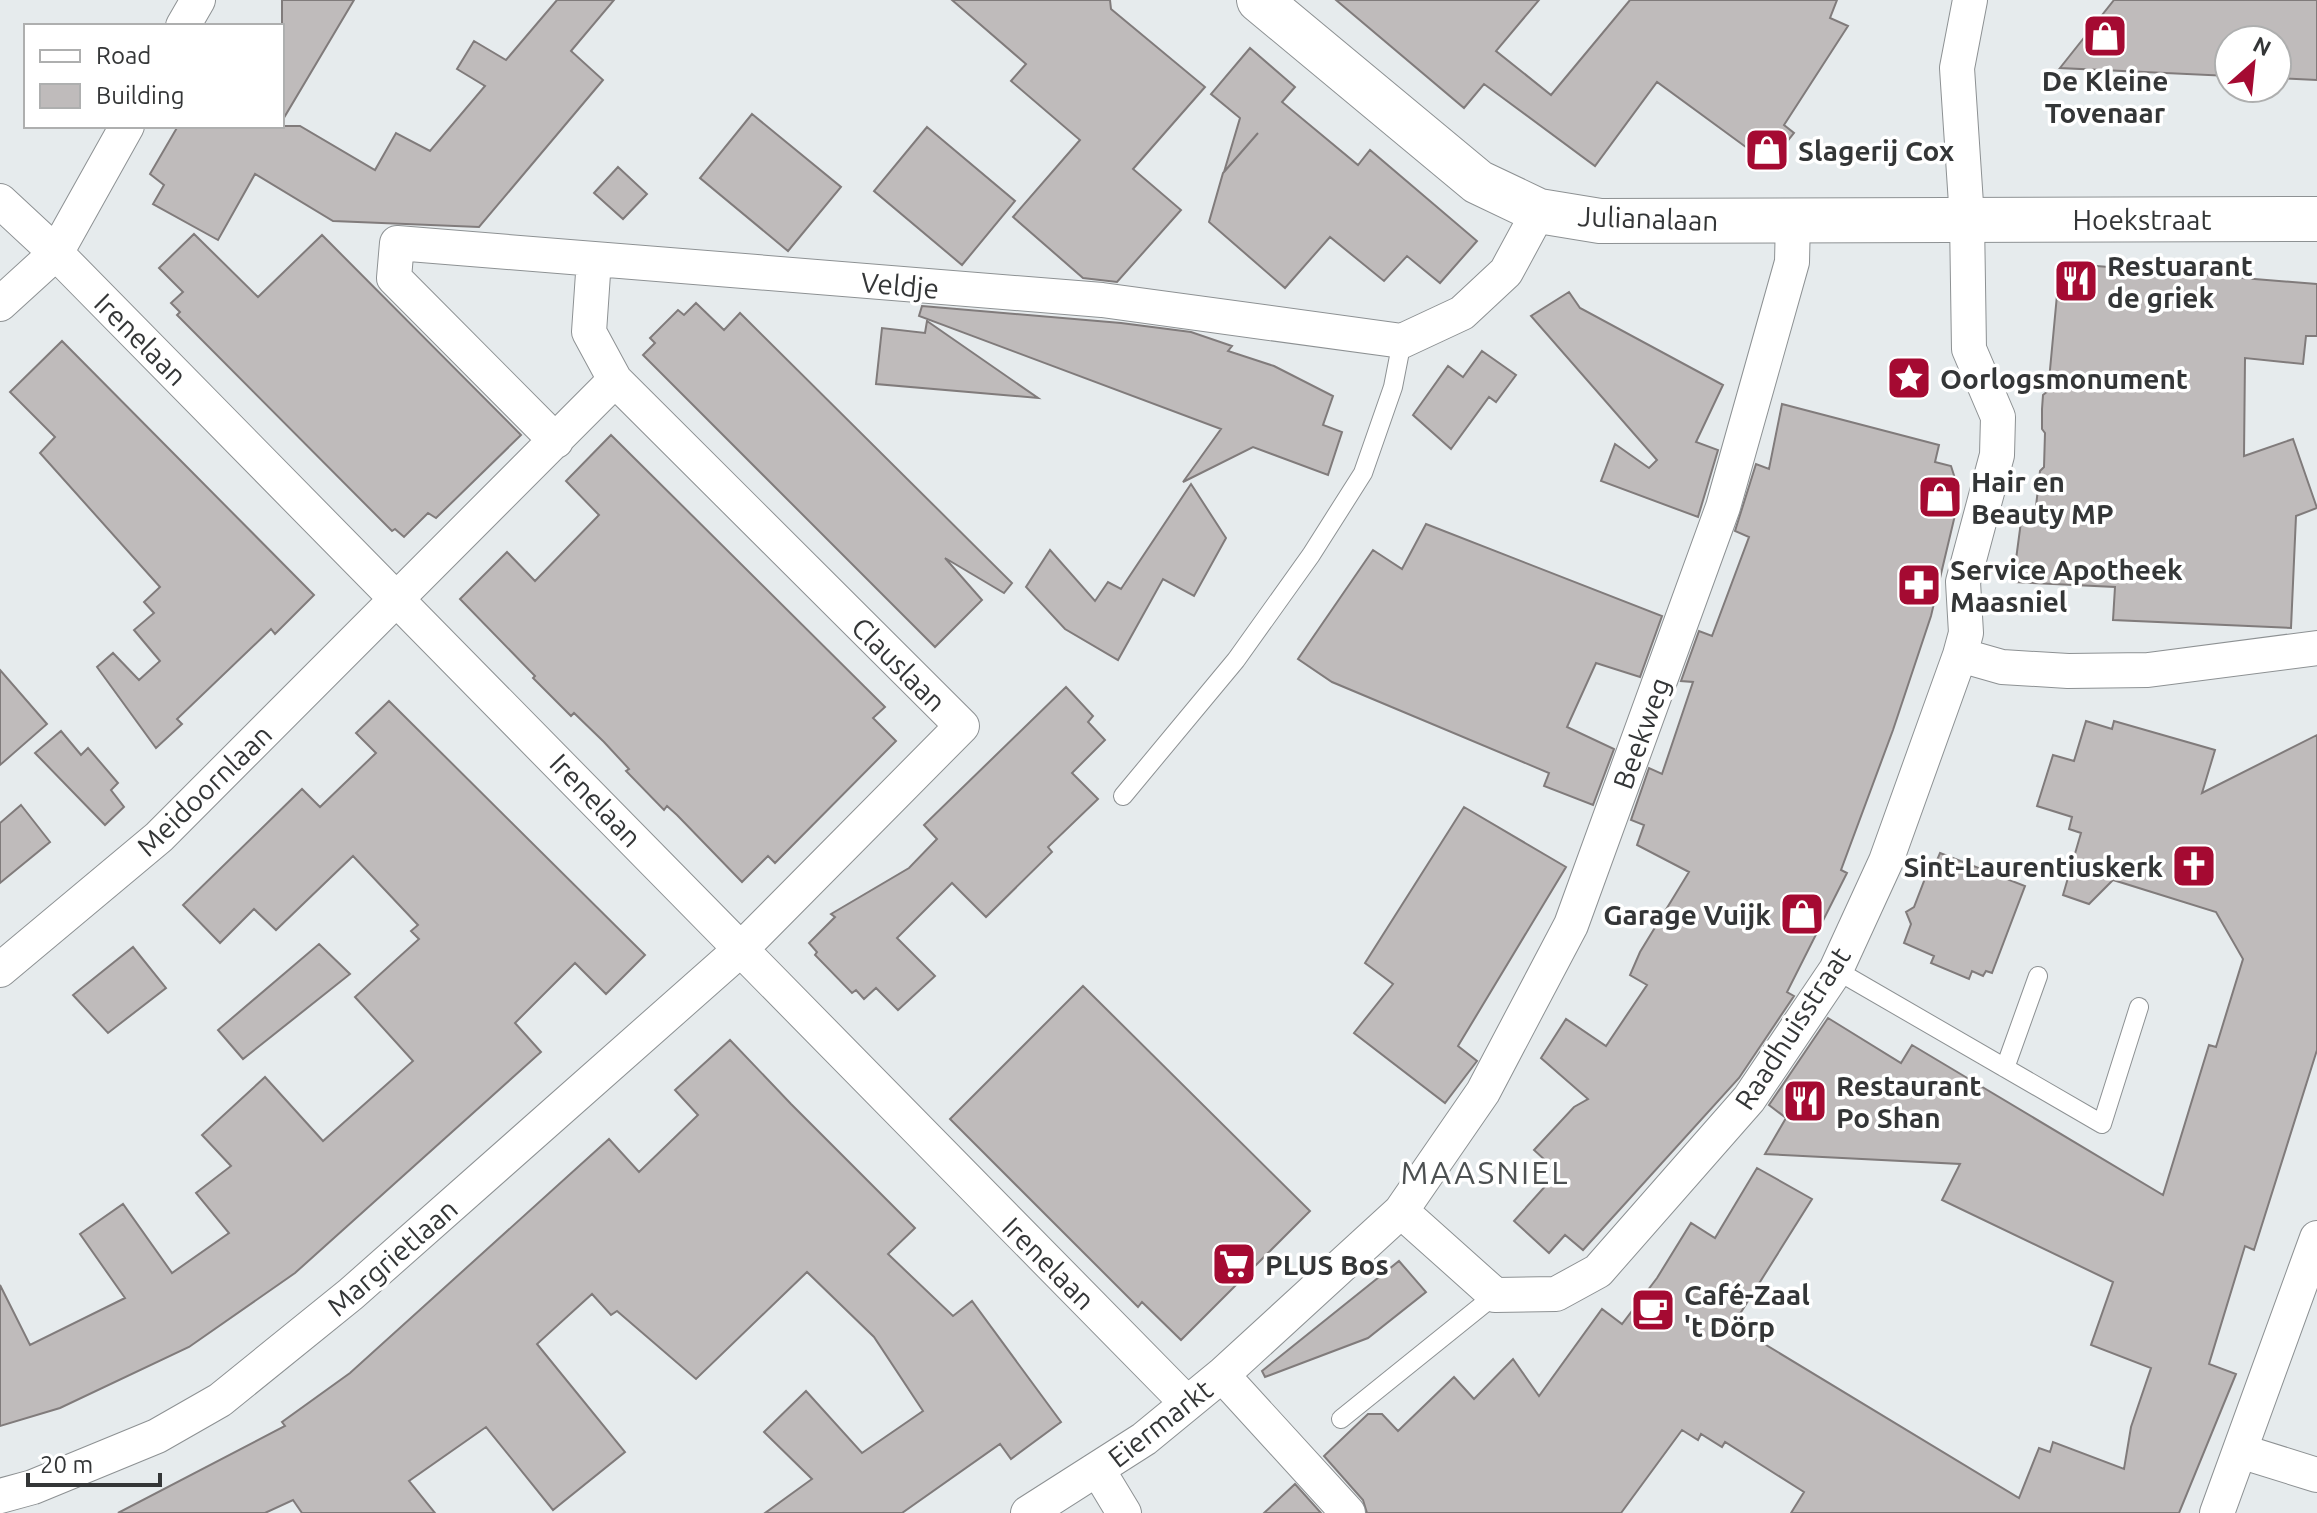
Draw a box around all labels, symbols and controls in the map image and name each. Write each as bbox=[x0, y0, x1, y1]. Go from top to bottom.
shop icon: De Kleine Tovenaar bbox=[2081, 12, 2129, 60]
legend bbox=[24, 24, 284, 128]
north arrow bbox=[2213, 24, 2293, 104]
text: N bbox=[2249, 31, 2275, 61]
text: Road bbox=[96, 42, 151, 69]
place label: De Kleine Tovenaar bbox=[2042, 65, 2168, 128]
text: Building bbox=[96, 82, 184, 109]
shop icon: Slagerij Cox bbox=[1743, 126, 1791, 174]
place label: Slagerij Cox bbox=[1798, 135, 1954, 166]
street label: Julianalaan bbox=[1577, 200, 1719, 236]
street label: Hoekstraat bbox=[2072, 204, 2212, 235]
place label: Restuarant de griek bbox=[2107, 250, 2253, 313]
restaurant icon: Restuarant de griek bbox=[2052, 257, 2100, 305]
street label: Veldje bbox=[860, 266, 940, 304]
street label: Irenelaan bbox=[89, 287, 193, 391]
place icon: Oorlogsmonument bbox=[1885, 354, 1933, 402]
place label: Oorlogsmonument bbox=[1940, 363, 2188, 394]
place label: Hair en Beauty MP bbox=[1971, 466, 2114, 529]
shop icon: Hair en Beauty MP bbox=[1916, 473, 1964, 521]
place label: Service Apotheek Maasniel bbox=[1950, 554, 2183, 617]
pharmacy icon: Service Apotheek Maasniel bbox=[1895, 561, 1943, 609]
street label: Clauslaan bbox=[846, 611, 952, 717]
street label: Beekweg bbox=[1607, 673, 1675, 793]
street label: Meidoornlaan bbox=[130, 718, 278, 862]
street label: Irenelaan bbox=[544, 747, 648, 853]
church icon: Sint-Laurentiuskerk bbox=[2170, 842, 2218, 890]
place label: Sint-Laurentiuskerk bbox=[1903, 851, 2163, 882]
shop icon: Garage Vuijk bbox=[1778, 890, 1826, 938]
place label: Garage Vuijk bbox=[1603, 899, 1771, 930]
street label: Raadhuisstraat bbox=[1728, 941, 1856, 1115]
place label: Restaurant Po Shan bbox=[1836, 1070, 1981, 1133]
restaurant icon: Restaurant Po Shan bbox=[1781, 1077, 1829, 1125]
district label: MAASNIEL bbox=[1400, 1154, 1570, 1190]
street label: Margrietlaan bbox=[321, 1192, 463, 1322]
street label: Irenelaan bbox=[997, 1211, 1101, 1315]
supermarket icon: PLUS Bos bbox=[1210, 1240, 1258, 1288]
place label: PLUS Bos bbox=[1265, 1249, 1389, 1280]
place label: Café-Zaal 't Dörp bbox=[1684, 1279, 1810, 1342]
cafe icon: Café-Zaal 't Dörp bbox=[1629, 1286, 1677, 1334]
street label: Eiermarkt bbox=[1102, 1373, 1218, 1473]
scale bar bbox=[28, 1437, 160, 1487]
text: 20 m bbox=[40, 1451, 93, 1478]

